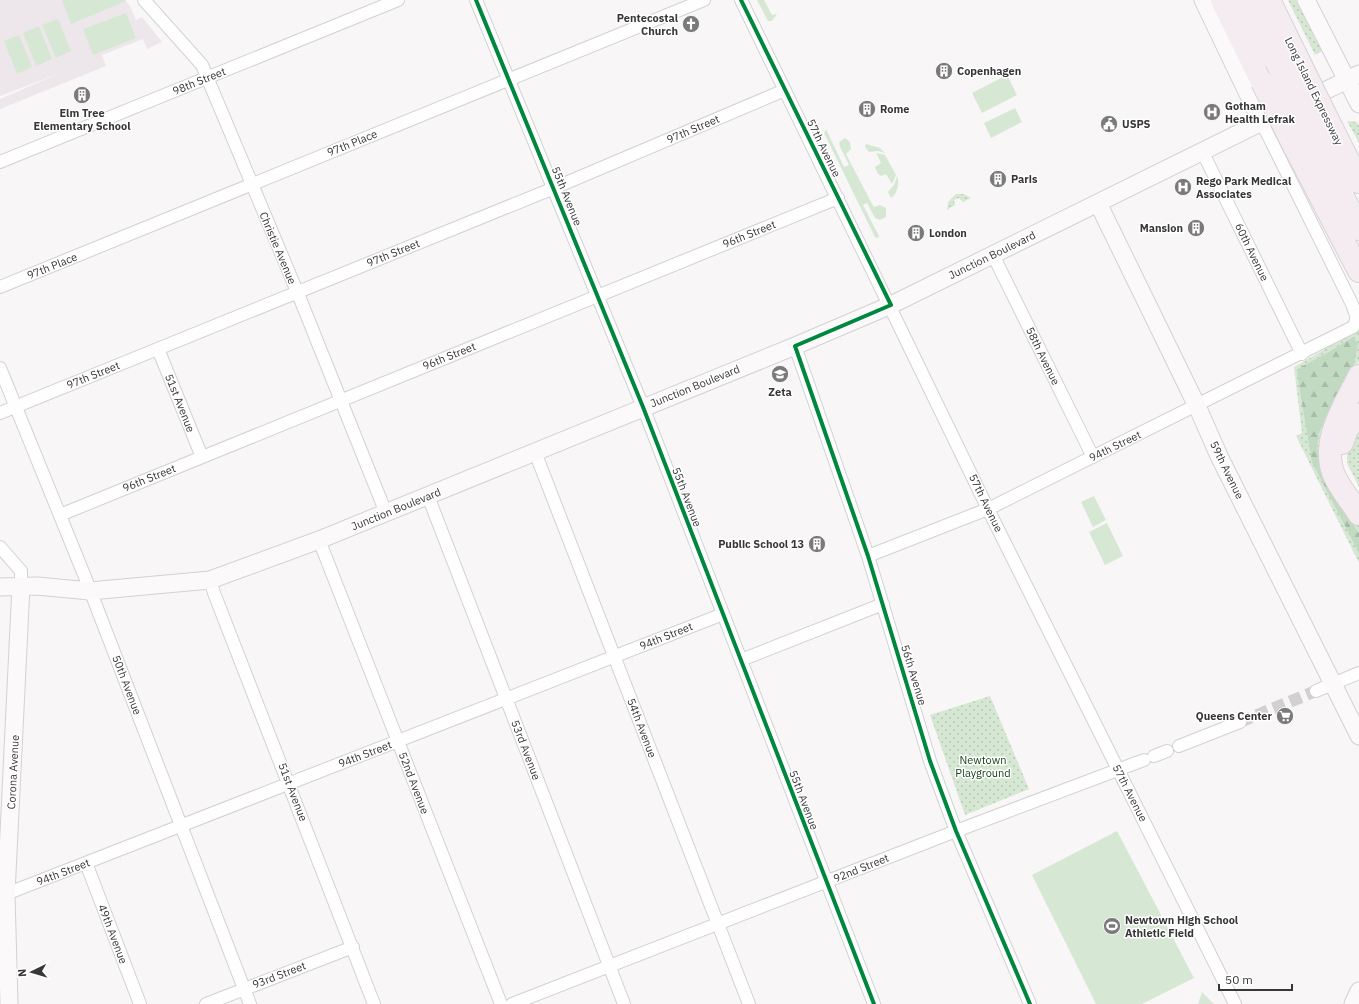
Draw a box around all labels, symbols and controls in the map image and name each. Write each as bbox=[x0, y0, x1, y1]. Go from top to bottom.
place label: Pentecostal Church bbox=[617, 11, 679, 38]
church icon: Pentecostal Church bbox=[681, 14, 701, 34]
street label: Long Island Expressway bbox=[1282, 35, 1347, 148]
building icon: Copenhagen bbox=[934, 61, 954, 81]
street label: 98th Street bbox=[170, 64, 228, 98]
place label: Copenhagen bbox=[957, 64, 1021, 78]
building icon: Elm Tree Elementary School bbox=[72, 85, 92, 105]
building icon: Rome bbox=[857, 99, 877, 119]
place label: Gotham Health Lefrak bbox=[1225, 99, 1295, 126]
place label: Rome bbox=[880, 102, 909, 116]
hospital icon: Gotham Health Lefrak bbox=[1202, 102, 1222, 122]
place label: Elm Tree Elementary School bbox=[33, 106, 131, 133]
street label: 97th Street bbox=[664, 112, 722, 146]
public building icon: USPS bbox=[1099, 114, 1119, 134]
street label: 57th Avenue bbox=[804, 117, 844, 179]
place label: USPS bbox=[1122, 117, 1151, 131]
street label: 97th Place bbox=[325, 127, 379, 159]
street label: 55th Avenue bbox=[549, 164, 585, 228]
building icon: Paris bbox=[988, 169, 1008, 189]
place label: Paris bbox=[1011, 172, 1038, 186]
place label: Rego Park Medical Associates bbox=[1196, 174, 1292, 201]
hospital icon: Rego Park Medical Associates bbox=[1173, 177, 1193, 197]
street label: Christie Avenue bbox=[256, 210, 300, 286]
street label: 96th Street bbox=[720, 217, 778, 251]
building icon: Mansion bbox=[1186, 218, 1206, 238]
place label: Mansion bbox=[1140, 221, 1183, 235]
street label: 60th Avenue bbox=[1232, 221, 1272, 283]
building icon: London bbox=[906, 223, 926, 243]
place label: London bbox=[929, 226, 967, 240]
street label: Junction Boulevard bbox=[946, 228, 1038, 282]
street label: 97th Street bbox=[364, 236, 422, 270]
street label: 97th Place bbox=[25, 250, 79, 282]
street label: 58th Avenue bbox=[1023, 325, 1063, 387]
street label: 96th Street bbox=[420, 339, 478, 373]
street label: 97th Street bbox=[64, 358, 122, 392]
street label: Junction Boulevard bbox=[648, 362, 742, 410]
school or university icon: Zeta bbox=[770, 364, 790, 384]
street label: 51st Avenue bbox=[162, 372, 198, 434]
place label: Zeta bbox=[768, 385, 792, 399]
street label: 94th Street bbox=[1087, 427, 1143, 465]
street label: 59th Avenue bbox=[1207, 439, 1247, 501]
street label: 96th Street bbox=[120, 461, 178, 495]
street label: 55th Avenue bbox=[669, 465, 705, 529]
street label: 57th Avenue bbox=[966, 472, 1006, 534]
street label: Junction Boulevard bbox=[349, 485, 443, 533]
building icon: Public School 13 bbox=[807, 534, 827, 554]
place label: Public School 13 bbox=[718, 537, 804, 551]
street label: 94th Street bbox=[637, 619, 695, 653]
street label: 56th Avenue bbox=[898, 643, 930, 707]
street label: 50th Avenue bbox=[109, 653, 145, 717]
street label: 54th Avenue bbox=[624, 696, 660, 760]
supermarket icon: Queens Center bbox=[1275, 706, 1295, 726]
place label: Queens Center bbox=[1196, 709, 1273, 723]
street label: 53rd Avenue bbox=[508, 718, 544, 782]
street label: Corona Avenue bbox=[4, 734, 22, 810]
street label: 94th Street bbox=[336, 737, 394, 771]
street label: 52nd Avenue bbox=[396, 750, 432, 816]
park label: Newtown Playground bbox=[955, 753, 1011, 780]
street label: 51st Avenue bbox=[275, 761, 311, 823]
street label: 57th Avenue bbox=[1110, 762, 1150, 824]
street label: 55th Avenue bbox=[786, 768, 822, 832]
street label: 92nd Street bbox=[831, 850, 891, 885]
street label: 94th Street bbox=[34, 855, 92, 889]
street label: 49th Avenue bbox=[95, 902, 131, 966]
place label: Newtown High School Athletic Field bbox=[1125, 913, 1239, 940]
sports icon: Newtown High School Athletic Field bbox=[1102, 916, 1122, 936]
north arrow bbox=[12, 952, 52, 992]
street label: 93rd Street bbox=[250, 958, 308, 992]
scale bar bbox=[1219, 966, 1292, 992]
text: N bbox=[15, 968, 29, 977]
text: 50 m bbox=[1225, 972, 1253, 987]

